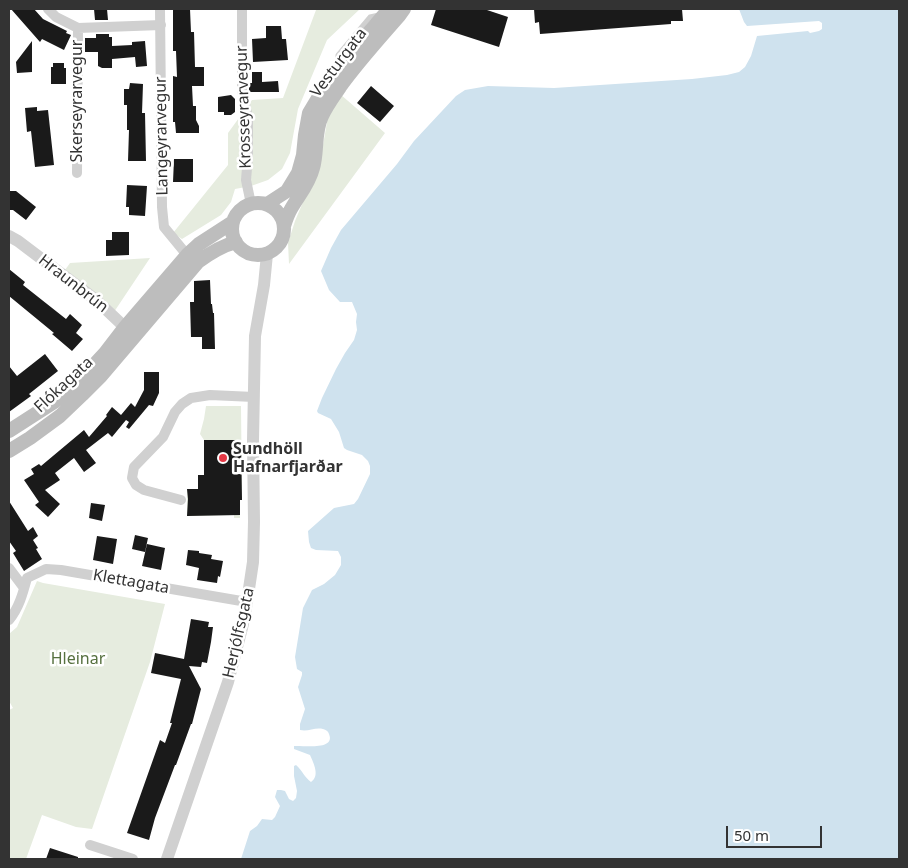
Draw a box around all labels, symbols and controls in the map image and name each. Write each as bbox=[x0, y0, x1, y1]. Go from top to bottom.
street label: Vesturgata bbox=[307, 25, 371, 101]
street label: Skerseyrarvegur bbox=[67, 40, 87, 162]
street label: Krosseyrarvegur bbox=[232, 45, 256, 169]
street label: Langeyrarvegur bbox=[151, 76, 173, 196]
street label: Hraunbrún bbox=[34, 251, 112, 317]
street label: Flókagata bbox=[31, 353, 97, 417]
place label: Sundhöll Hafnarfjarðar bbox=[233, 439, 343, 477]
marker: Sundhöll Hafnarfjarðar bbox=[217, 452, 229, 464]
street label: Klettagata bbox=[91, 566, 171, 598]
street label: Herjólfsgata bbox=[219, 586, 259, 680]
park label: Hleinar bbox=[51, 649, 105, 669]
scale bar bbox=[728, 816, 824, 848]
text: 50 m bbox=[734, 825, 769, 845]

